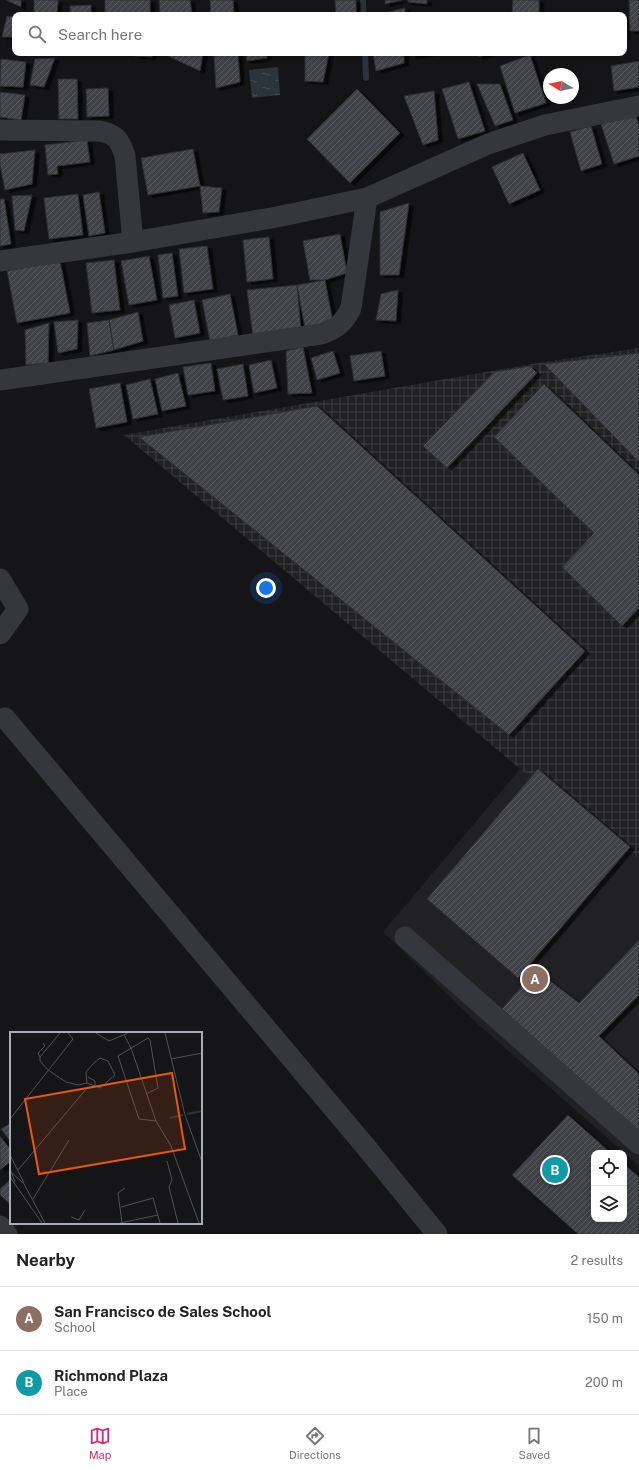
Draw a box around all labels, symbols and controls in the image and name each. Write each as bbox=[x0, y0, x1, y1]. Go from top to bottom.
search box bbox=[12, 12, 627, 56]
icon: search bbox=[26, 23, 48, 45]
text: Search here bbox=[58, 26, 142, 43]
north arrow bbox=[543, 68, 579, 104]
your location bbox=[256, 578, 276, 598]
pin: A bbox=[522, 964, 548, 994]
inset map bbox=[10, 1032, 202, 1224]
map controls bbox=[591, 1150, 627, 1222]
button: locate bbox=[591, 1150, 627, 1186]
pin: B bbox=[542, 1155, 568, 1185]
button: layers bbox=[591, 1186, 627, 1222]
text: Nearby bbox=[16, 1250, 75, 1270]
text: 2 results bbox=[571, 1253, 623, 1268]
text: San Francisco de Sales School bbox=[54, 1303, 272, 1320]
text: A bbox=[24, 1311, 34, 1326]
text: 150 m bbox=[587, 1311, 623, 1326]
text: School bbox=[54, 1320, 96, 1335]
text: Richmond Plaza bbox=[54, 1367, 168, 1384]
text: B bbox=[25, 1375, 33, 1390]
text: 200 m bbox=[585, 1375, 623, 1390]
text: Place bbox=[54, 1384, 88, 1399]
tab: Map bbox=[89, 1425, 111, 1461]
tab: Directions bbox=[289, 1425, 341, 1461]
tab: Saved bbox=[519, 1425, 550, 1461]

